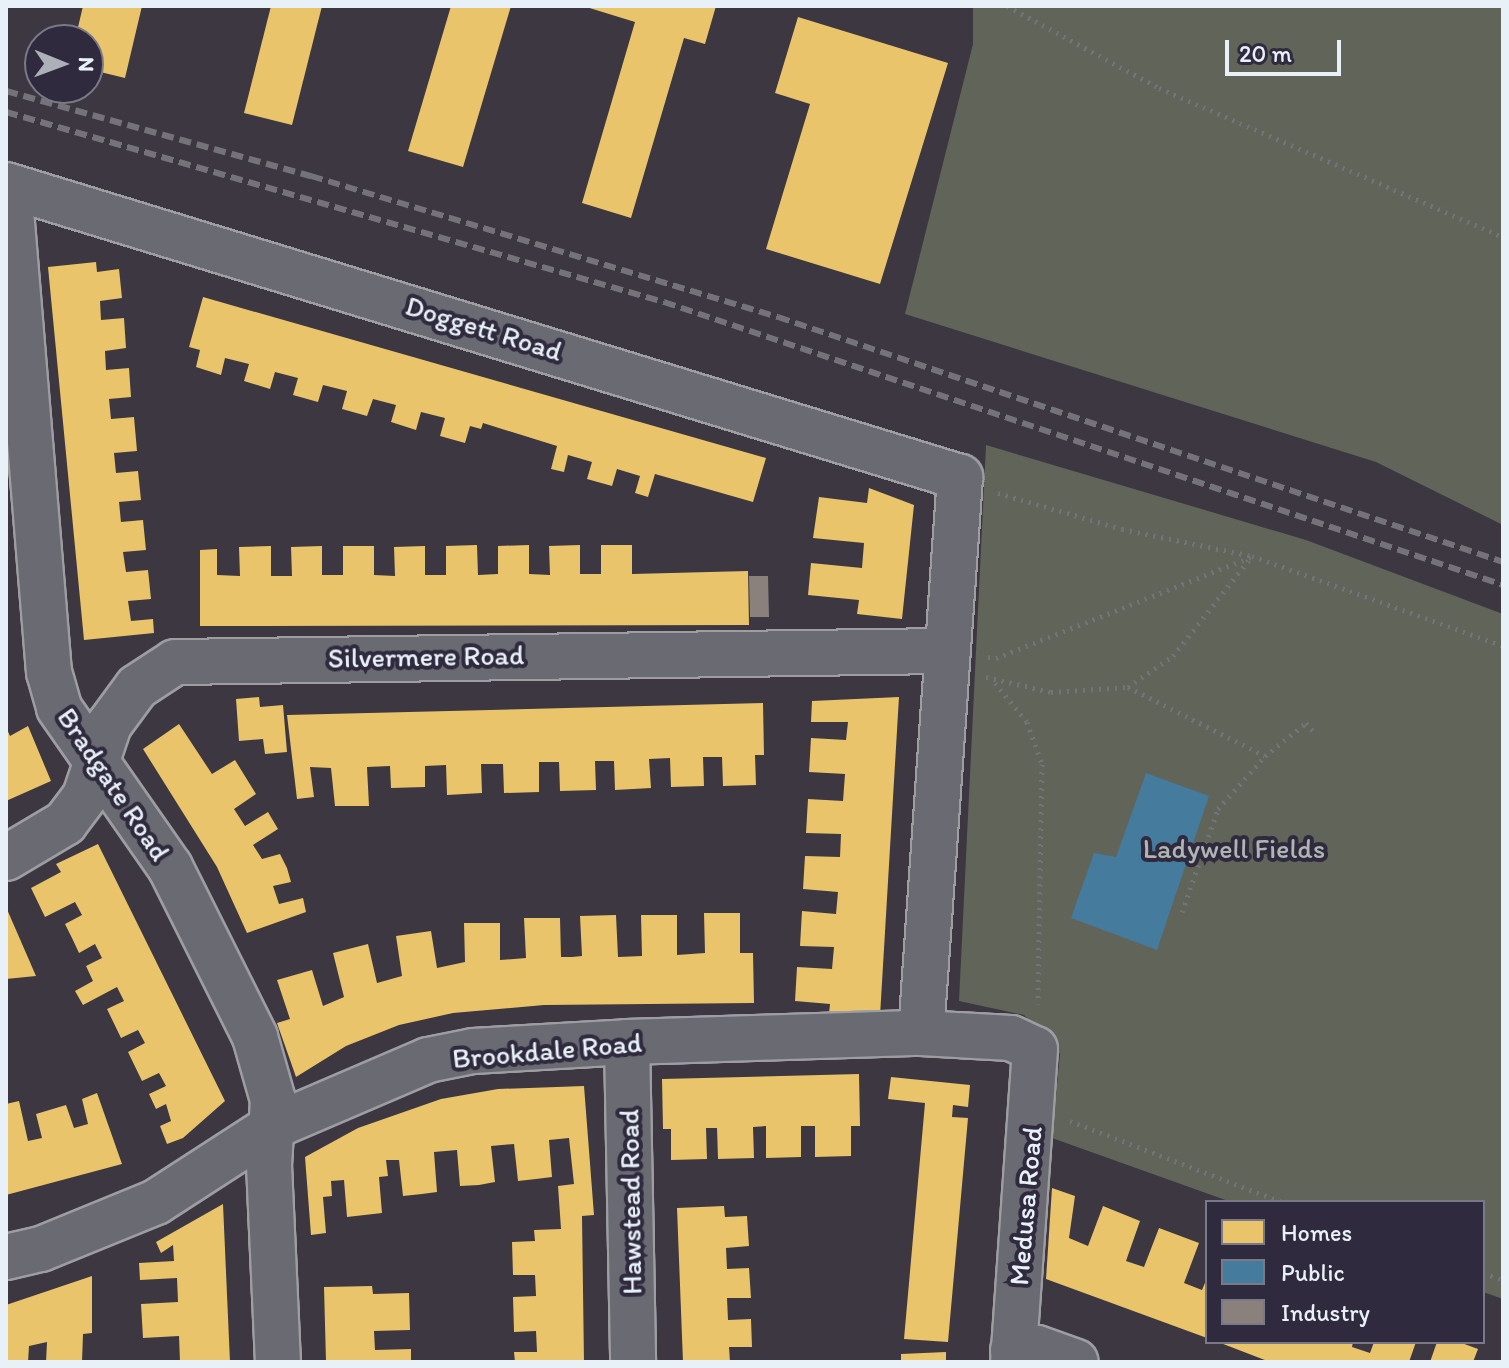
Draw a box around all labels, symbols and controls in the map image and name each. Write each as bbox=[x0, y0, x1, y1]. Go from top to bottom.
north arrow bbox=[24, 24, 104, 104]
scale bar bbox=[1229, 24, 1345, 74]
text: 20 m bbox=[1239, 39, 1292, 68]
text: N bbox=[73, 57, 100, 72]
street label: Doggett Road bbox=[402, 288, 566, 368]
street label: Silvermere Road bbox=[328, 637, 524, 675]
street label: Bradgate Road bbox=[50, 701, 178, 867]
park label: Ladywell Fields bbox=[1143, 831, 1325, 865]
street label: Brookdale Road bbox=[451, 1025, 643, 1075]
street label: Hawstead Road bbox=[612, 1109, 648, 1295]
street label: Medusa Road bbox=[1001, 1125, 1049, 1287]
legend bbox=[1205, 1200, 1485, 1344]
text: Homes bbox=[1281, 1218, 1352, 1247]
text: Public bbox=[1281, 1258, 1345, 1287]
text: Industry bbox=[1281, 1298, 1370, 1327]

